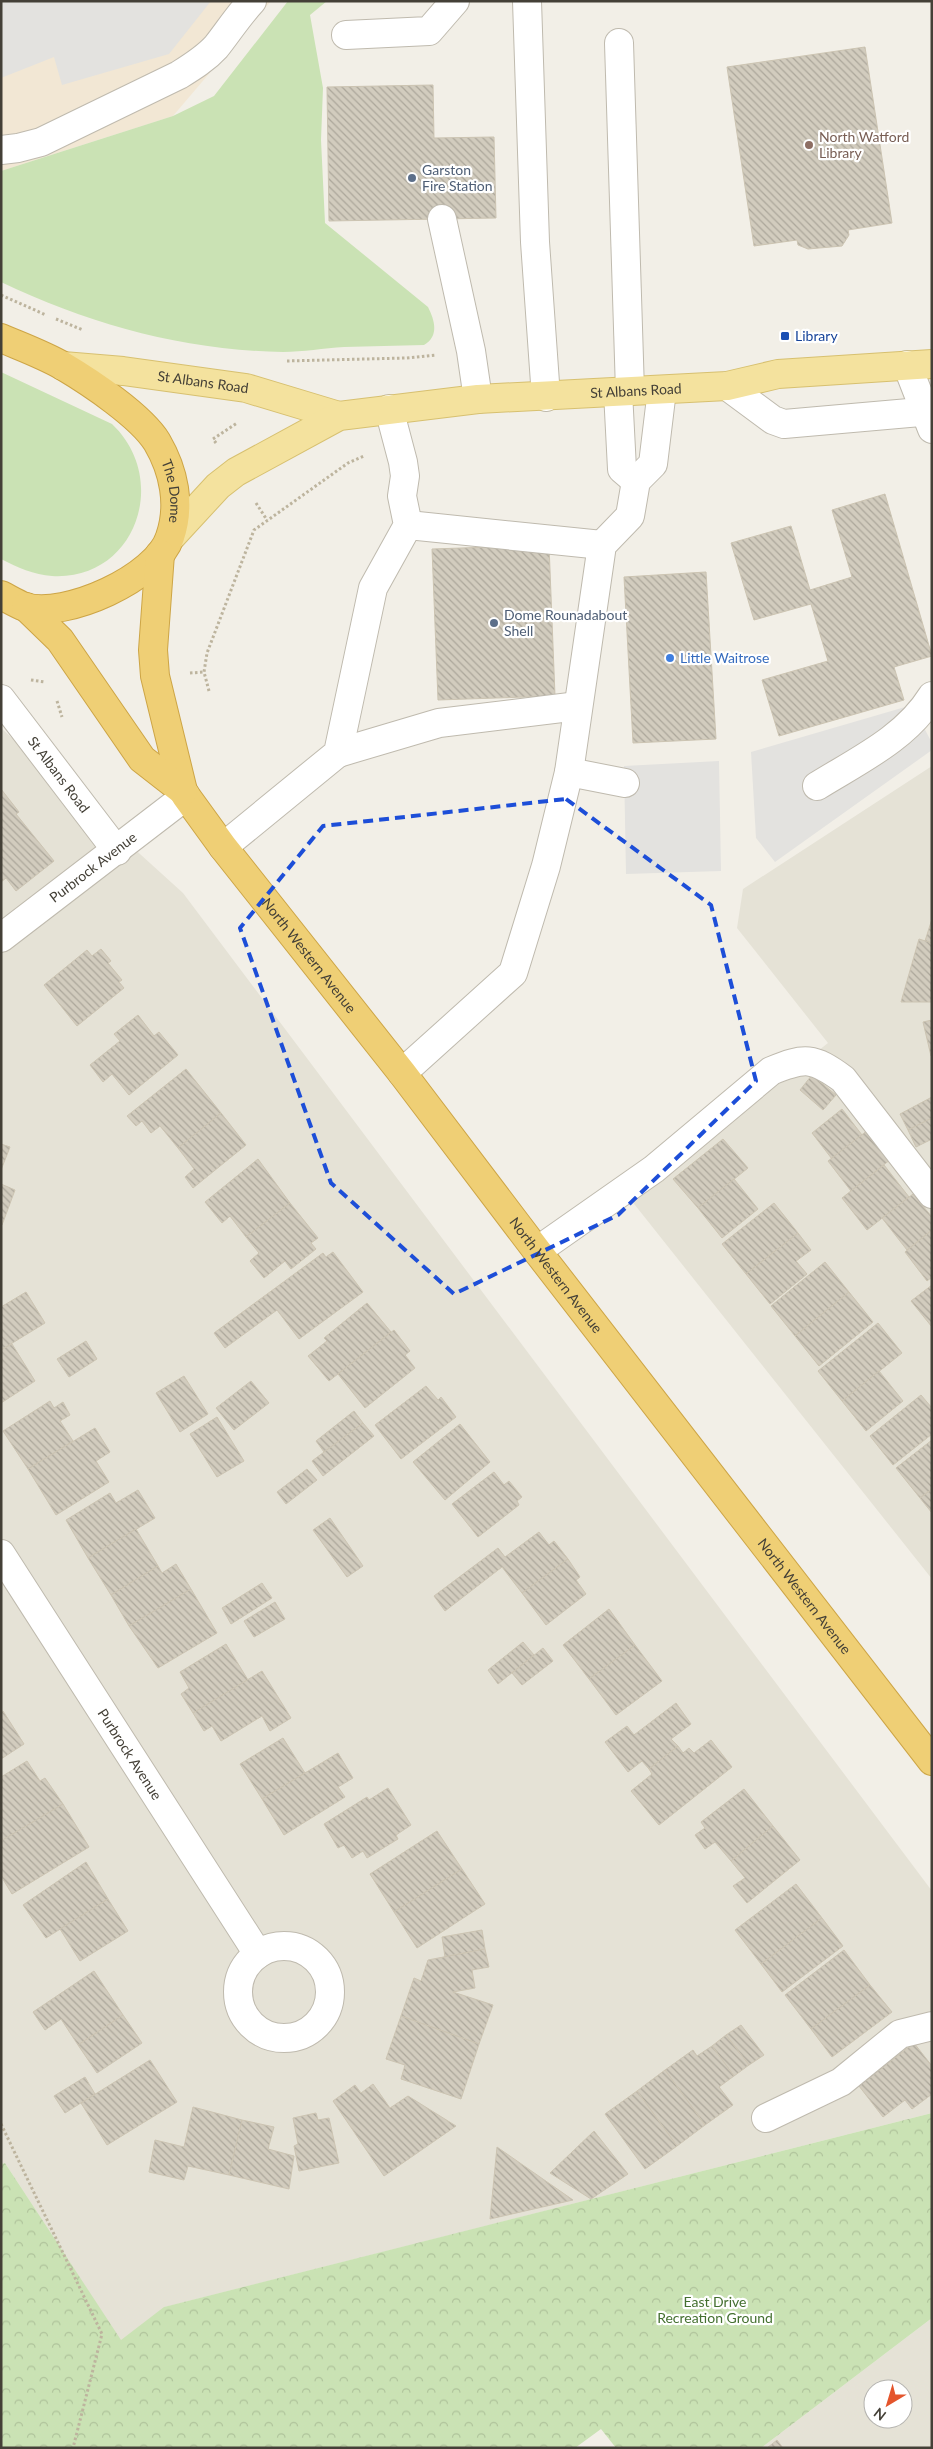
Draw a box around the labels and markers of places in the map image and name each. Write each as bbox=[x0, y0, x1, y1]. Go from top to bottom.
place label: North Watford Library bbox=[819, 128, 909, 161]
marker: North Watford Library bbox=[803, 139, 815, 151]
place label: Garston Fire Station bbox=[422, 161, 493, 194]
marker: Garston Fire Station bbox=[406, 172, 418, 184]
place label: Library bbox=[795, 327, 838, 344]
marker: Library bbox=[779, 330, 791, 342]
place label: Dome Rounadabout Shell bbox=[504, 606, 627, 639]
marker: Dome Rounadabout Shell bbox=[488, 617, 500, 629]
place label: Little Waitrose bbox=[680, 649, 769, 666]
marker: Little Waitrose bbox=[664, 652, 676, 664]

